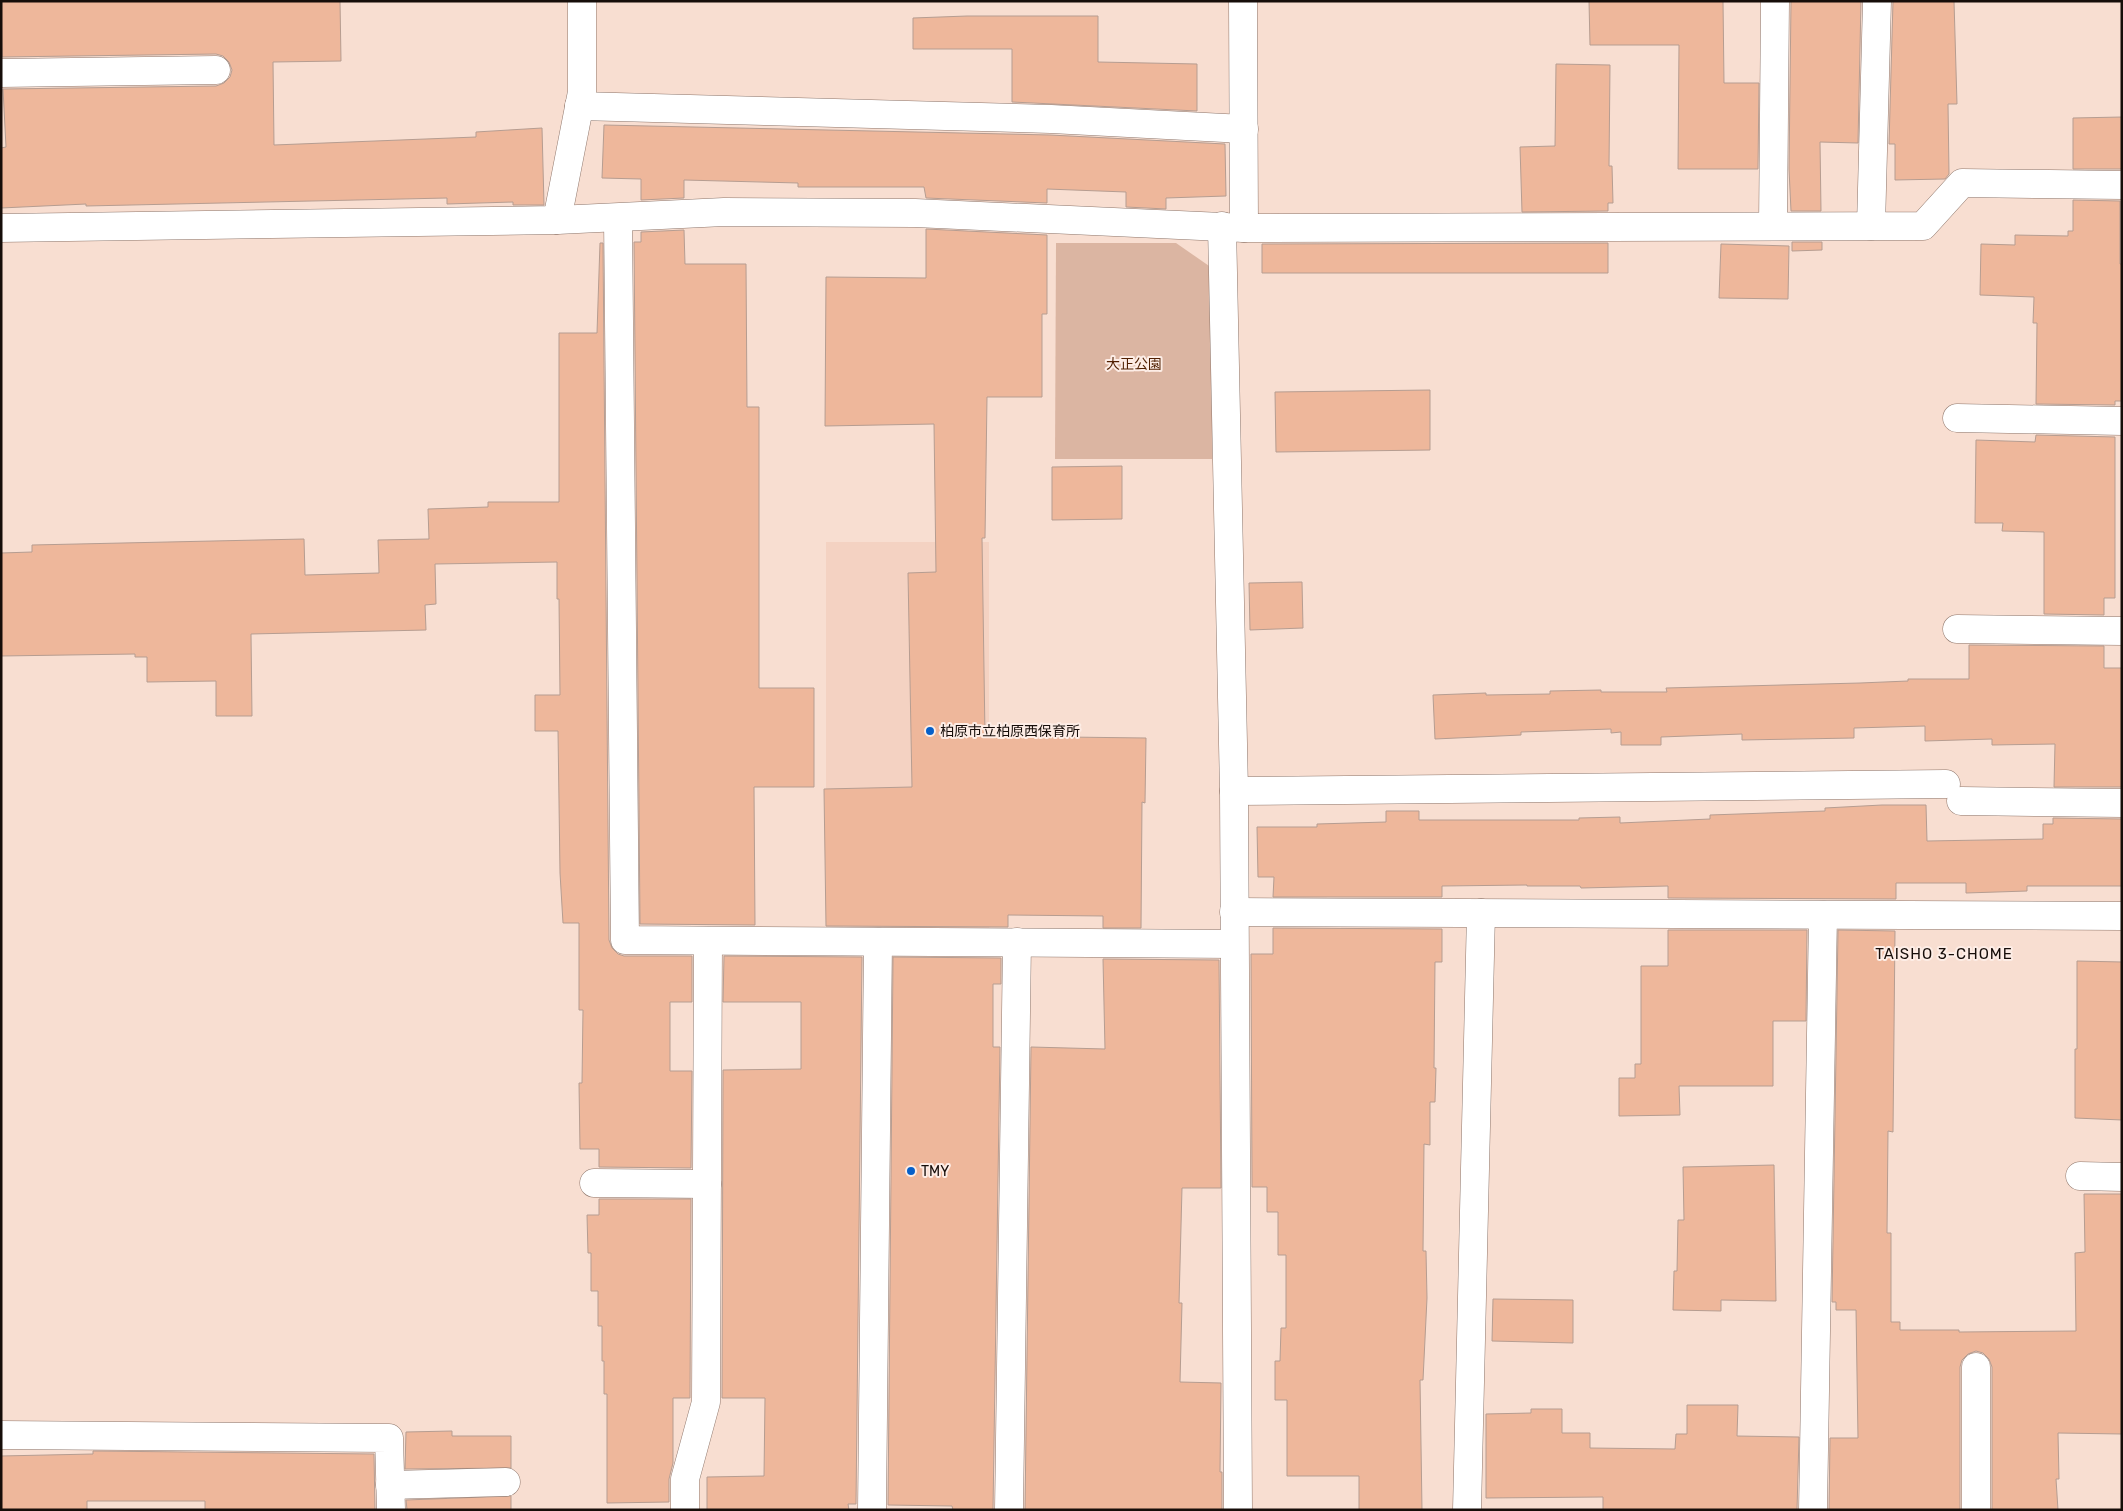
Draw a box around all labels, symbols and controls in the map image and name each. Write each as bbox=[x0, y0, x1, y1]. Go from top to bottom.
park label: 大正公園 bbox=[1106, 356, 1162, 373]
place label: 柏原市立柏原西保育所 bbox=[940, 723, 1080, 740]
marker: 柏原市立柏原西保育所 bbox=[924, 725, 936, 737]
district label: TAISHO 3-CHOME bbox=[1875, 945, 2013, 963]
place label: TMY bbox=[921, 1163, 949, 1180]
marker: TMY bbox=[905, 1165, 917, 1177]

